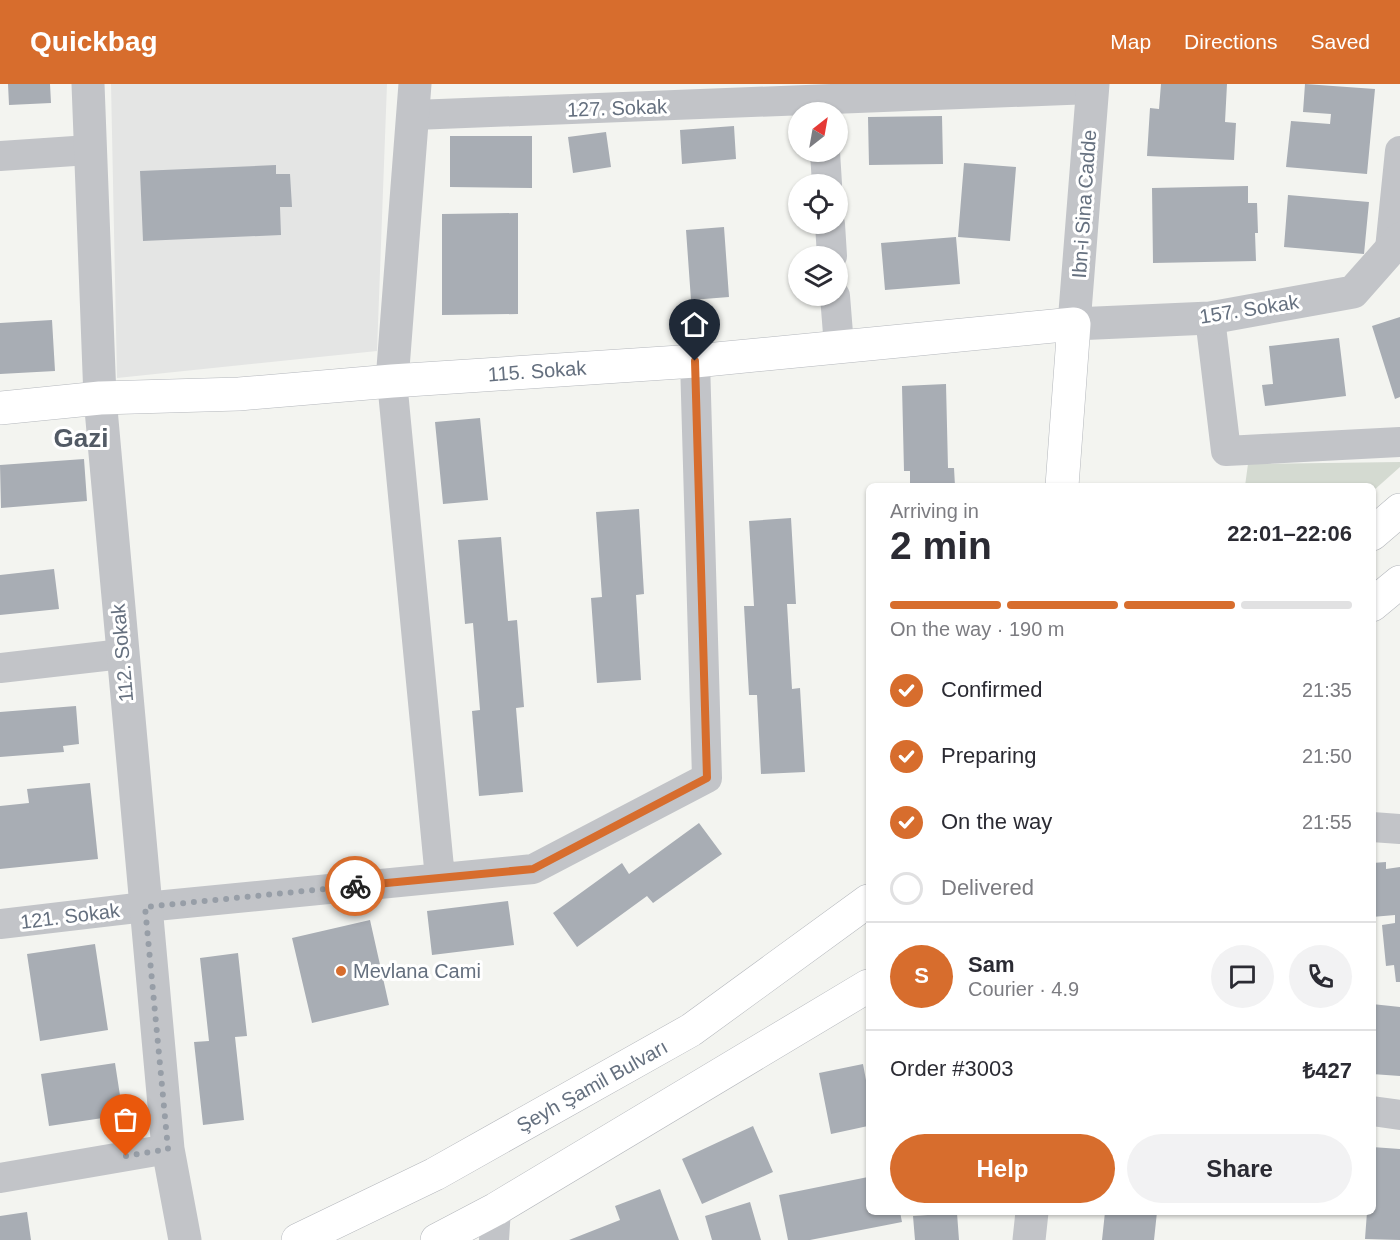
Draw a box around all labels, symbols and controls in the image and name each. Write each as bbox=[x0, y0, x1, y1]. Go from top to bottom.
text: Quickbag bbox=[30, 26, 158, 57]
text: Map bbox=[1110, 30, 1151, 53]
text: Directions bbox=[1184, 30, 1277, 53]
text: Saved bbox=[1310, 30, 1370, 53]
street label: 127. Sokak bbox=[567, 95, 668, 121]
north arrow bbox=[788, 102, 848, 162]
map controls bbox=[788, 102, 848, 306]
street label: Ibn-i Sina Cadde bbox=[1068, 129, 1100, 279]
button: locate bbox=[788, 174, 848, 234]
button: layers bbox=[788, 246, 848, 306]
street label: 157. Sokak bbox=[1198, 290, 1301, 328]
pin bbox=[669, 299, 720, 361]
icon: home bbox=[678, 308, 711, 341]
street label: 115. Sokak bbox=[487, 357, 588, 385]
district label: Gazi bbox=[54, 423, 108, 453]
text: Arriving in bbox=[890, 500, 979, 522]
text: 22:01–22:06 bbox=[1227, 521, 1352, 546]
text: 2 min bbox=[890, 524, 992, 567]
street label: 112. Sokak bbox=[107, 602, 137, 703]
text: On the way · 190 m bbox=[890, 618, 1065, 640]
icon: check bbox=[890, 674, 923, 707]
text: Confirmed bbox=[941, 677, 1042, 702]
text: 21:35 bbox=[1302, 679, 1352, 701]
icon: check bbox=[890, 740, 923, 773]
text: Preparing bbox=[941, 743, 1036, 768]
text: 21:50 bbox=[1302, 745, 1352, 767]
icon: check bbox=[890, 806, 923, 839]
text: On the way bbox=[941, 809, 1052, 834]
text: 21:55 bbox=[1302, 811, 1352, 833]
courier bbox=[325, 856, 385, 916]
icon: bike bbox=[339, 870, 372, 903]
text: Delivered bbox=[941, 875, 1034, 900]
street label: 121. Sokak bbox=[19, 899, 122, 933]
button: chat bbox=[1211, 945, 1274, 1008]
button: phone bbox=[1289, 945, 1352, 1008]
text: Sam bbox=[968, 952, 1014, 977]
place label: Mevlana Cami bbox=[353, 960, 481, 982]
text: S bbox=[914, 963, 929, 988]
marker: Mevlana Cami bbox=[334, 964, 348, 978]
text: Courier · 4.9 bbox=[968, 978, 1079, 1000]
street label: Şeyh Şamil Bulvarı bbox=[513, 1035, 671, 1137]
text: Order #3003 bbox=[890, 1056, 1014, 1081]
text: ₺427 bbox=[1303, 1058, 1352, 1083]
pin bbox=[100, 1094, 151, 1156]
icon: bag bbox=[109, 1103, 142, 1136]
button: Help bbox=[890, 1134, 1115, 1203]
button: Share bbox=[1127, 1134, 1352, 1203]

